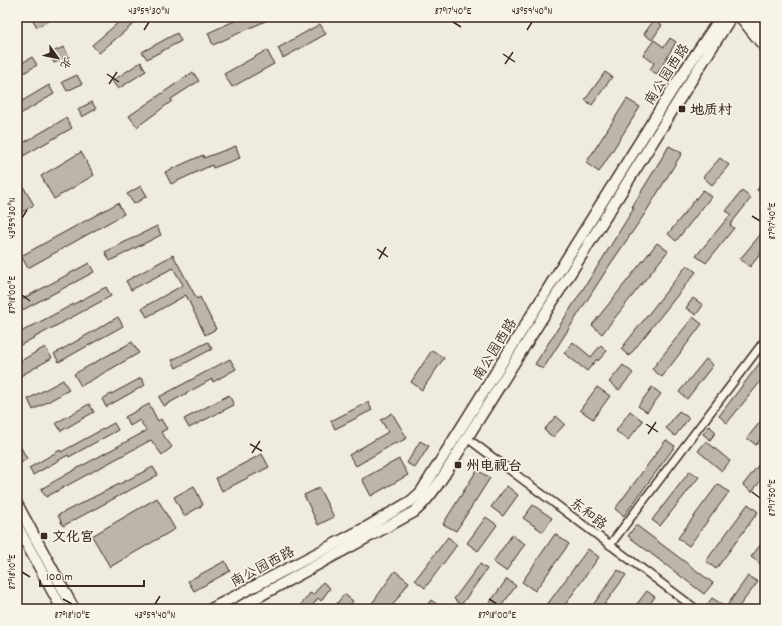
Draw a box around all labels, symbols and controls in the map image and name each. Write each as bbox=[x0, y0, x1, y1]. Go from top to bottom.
text: 43°59'30"N bbox=[128, 5, 170, 19]
text: 87°17'40"E bbox=[435, 5, 472, 19]
text: 43°59'40"N bbox=[511, 5, 553, 19]
north arrow bbox=[38, 38, 78, 78]
street label: 南公园西路 bbox=[640, 40, 695, 110]
text: 北 bbox=[55, 53, 74, 71]
place label: 地质村 bbox=[690, 101, 732, 121]
marker: 地质村 bbox=[677, 104, 687, 114]
text: 43°59'30"N bbox=[6, 197, 20, 239]
text: 87°17'40"E bbox=[766, 202, 780, 239]
text: 87°18'00"E bbox=[6, 275, 20, 314]
street label: 南公园西路 bbox=[469, 315, 523, 385]
place label: 州电视台 bbox=[466, 457, 522, 477]
marker: 州电视台 bbox=[453, 460, 463, 470]
text: 87°17'50"E bbox=[766, 479, 780, 517]
street label: 东和路 bbox=[565, 494, 611, 535]
place label: 文化宫 bbox=[52, 528, 94, 548]
marker: 文化宫 bbox=[39, 531, 49, 541]
street label: 南公园西路 bbox=[227, 543, 299, 593]
text: 87°18'10"E bbox=[6, 554, 20, 589]
scale bar bbox=[40, 562, 144, 588]
text: 100 m bbox=[46, 569, 73, 586]
text: 87°18'10"E bbox=[55, 609, 90, 623]
text: 43°59'40"N bbox=[134, 609, 176, 623]
text: 87°18'00"E bbox=[478, 609, 517, 623]

